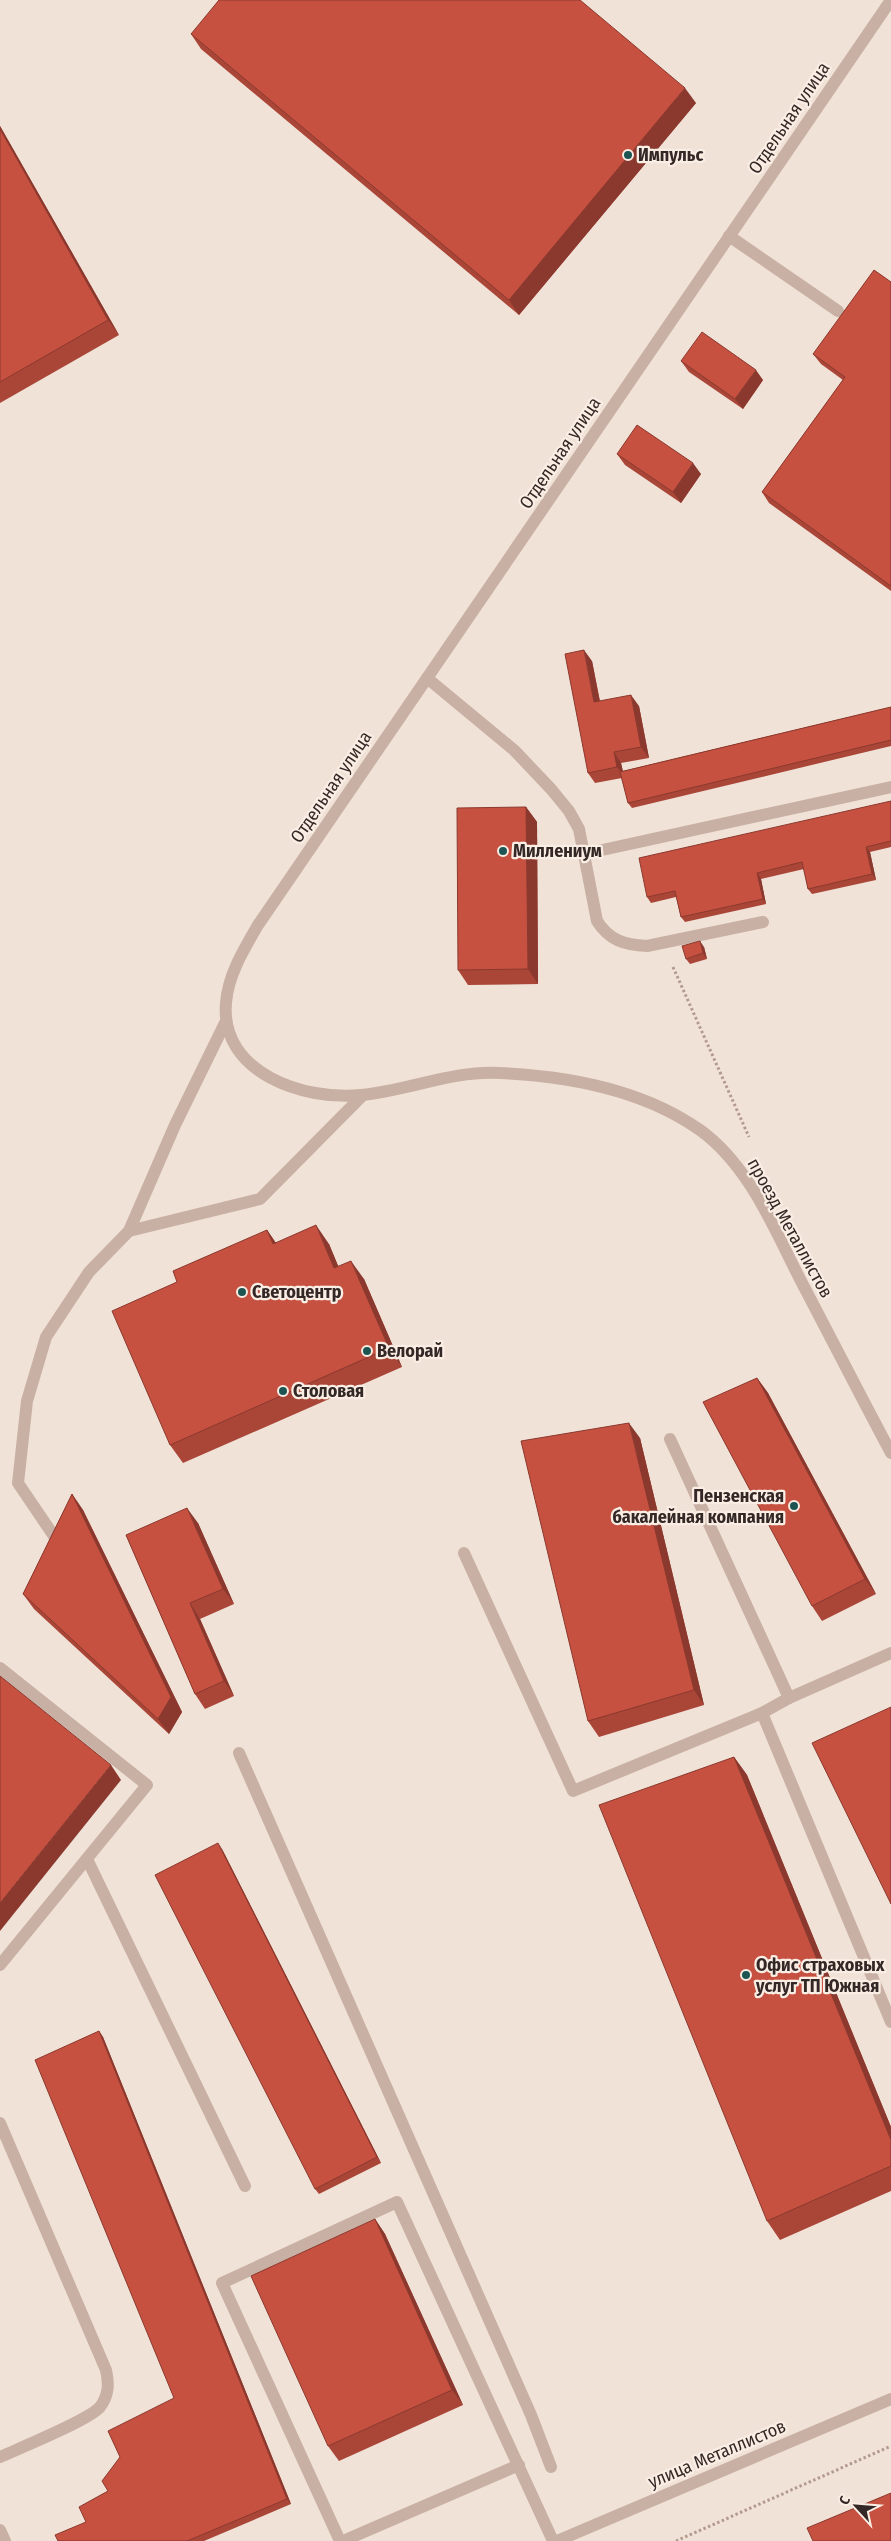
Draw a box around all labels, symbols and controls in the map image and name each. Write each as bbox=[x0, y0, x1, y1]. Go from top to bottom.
street label: Отдельная улица bbox=[744, 58, 835, 178]
place label: Импульс bbox=[638, 144, 703, 166]
marker: Импульс bbox=[622, 149, 634, 161]
street label: Отдельная улица bbox=[515, 393, 606, 513]
street label: Отдельная улица bbox=[286, 727, 377, 847]
place label: Миллениум bbox=[513, 840, 602, 862]
marker: Миллениум bbox=[497, 845, 509, 857]
street label: проезд Металлистов bbox=[743, 1154, 837, 1302]
place label: Светоцентр bbox=[252, 1281, 342, 1303]
marker: Светоцентр bbox=[236, 1286, 248, 1298]
place label: Велорай bbox=[377, 1340, 443, 1362]
marker: Велорай bbox=[361, 1345, 373, 1357]
place label: Столовая bbox=[293, 1380, 364, 1402]
marker: Столовая bbox=[277, 1385, 289, 1397]
place label: Пензенская бакалейная компания bbox=[613, 1485, 784, 1528]
marker: Пензенская бакалейная компания bbox=[788, 1500, 800, 1512]
place label: Офис страховых услуг ТП Южная bbox=[755, 1954, 885, 1997]
marker: Офис страховых услуг ТП Южная bbox=[740, 1969, 752, 1981]
street label: улица Металлистов bbox=[645, 2415, 789, 2493]
north arrow bbox=[831, 2481, 881, 2531]
text: С bbox=[836, 2493, 854, 2508]

